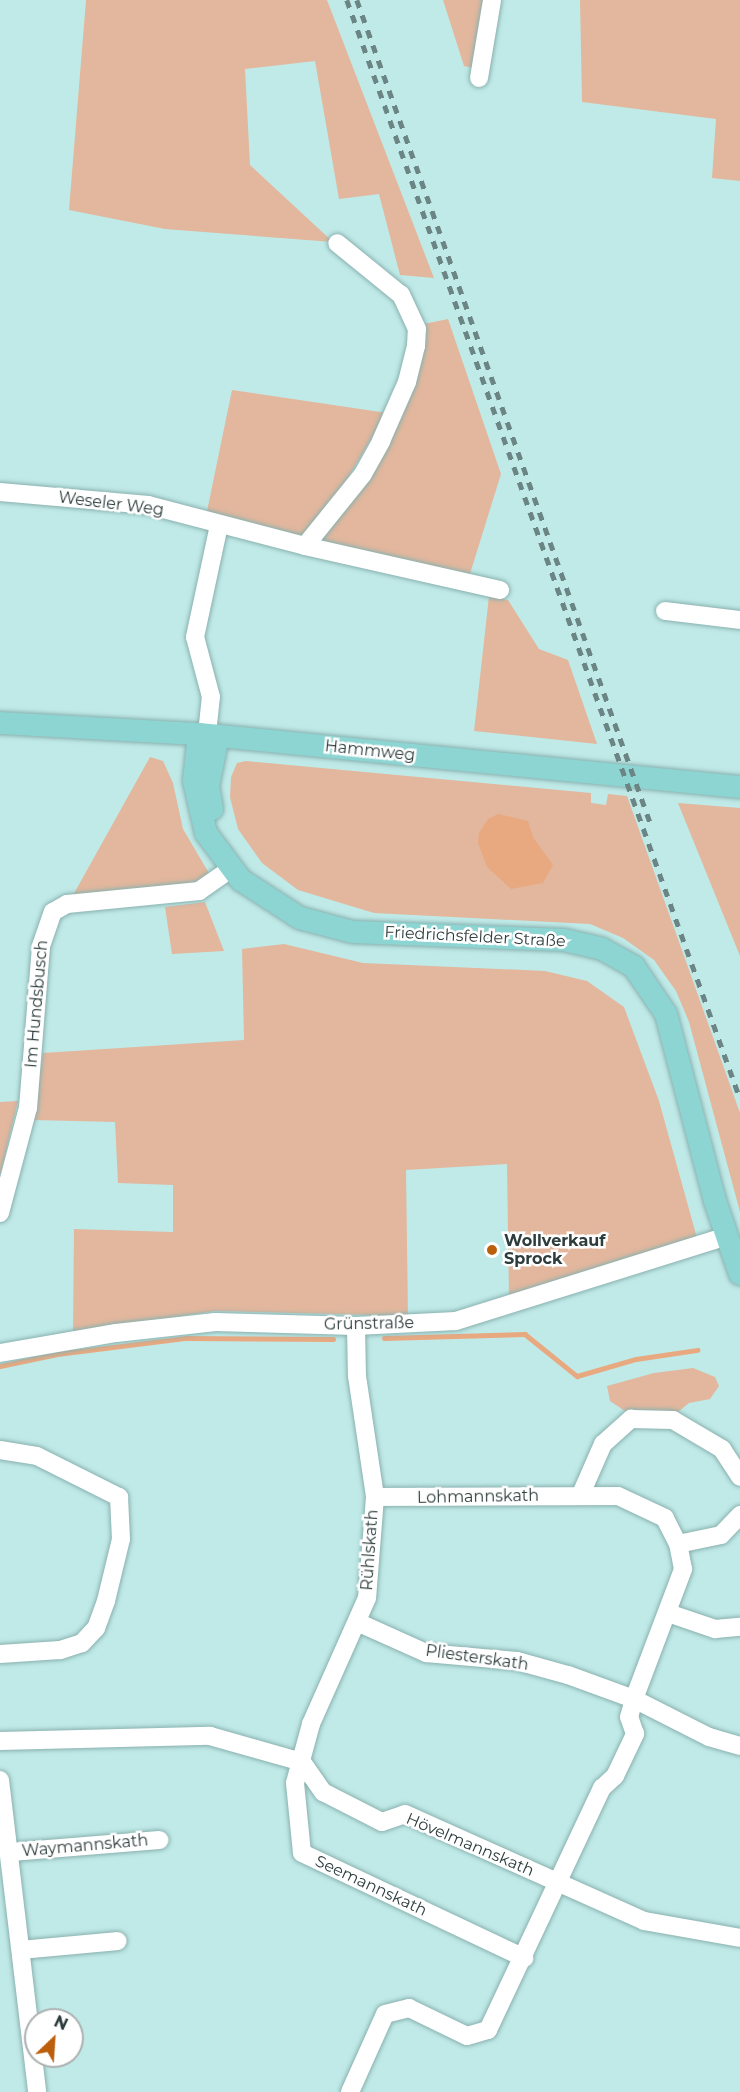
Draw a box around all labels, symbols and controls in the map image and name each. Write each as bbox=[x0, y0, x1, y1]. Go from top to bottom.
street label: Weseler Weg bbox=[57, 488, 165, 520]
street label: Hammweg bbox=[324, 737, 416, 765]
street label: Friedrichsfelder Straße bbox=[384, 923, 566, 951]
street label: Im Hundsbusch bbox=[22, 939, 52, 1069]
place label: Wollverkauf Sprock bbox=[504, 1231, 605, 1269]
marker: Wollverkauf Sprock bbox=[485, 1243, 499, 1257]
street label: Grünstraße bbox=[324, 1314, 414, 1334]
street label: Lohmannskath bbox=[417, 1486, 539, 1508]
street label: Rühlskath bbox=[358, 1509, 382, 1591]
street label: Pliesterskath bbox=[424, 1641, 530, 1675]
street label: Hövelmannskath bbox=[403, 1809, 537, 1881]
street label: Waymannskath bbox=[21, 1831, 149, 1861]
street label: Seemannskath bbox=[312, 1852, 430, 1920]
north arrow bbox=[24, 2008, 84, 2068]
text: N bbox=[51, 2012, 71, 2034]

